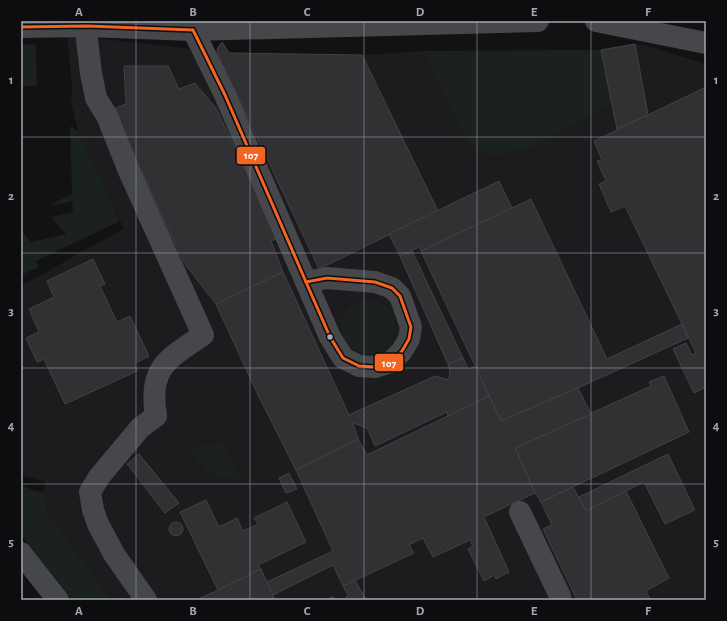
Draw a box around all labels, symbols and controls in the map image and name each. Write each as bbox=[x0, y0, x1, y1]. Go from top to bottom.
text: A bbox=[75, 6, 83, 19]
text: B bbox=[189, 6, 197, 19]
text: C bbox=[304, 6, 311, 19]
text: D bbox=[416, 6, 425, 19]
text: E bbox=[531, 6, 538, 19]
text: F bbox=[645, 6, 652, 19]
text: 1 bbox=[9, 74, 13, 87]
text: 1 bbox=[714, 74, 718, 87]
line badge: 107 bbox=[236, 146, 266, 165]
text: 107 bbox=[244, 150, 258, 161]
text: 2 bbox=[8, 190, 14, 203]
text: 2 bbox=[713, 190, 719, 203]
text: 3 bbox=[8, 305, 14, 318]
text: 3 bbox=[713, 305, 719, 318]
unlabelled marker bbox=[325, 332, 335, 342]
line badge: 107 bbox=[374, 353, 404, 372]
text: 107 bbox=[382, 358, 396, 369]
text: 4 bbox=[8, 420, 15, 433]
text: 4 bbox=[713, 420, 720, 433]
text: 5 bbox=[8, 536, 14, 549]
text: 5 bbox=[713, 536, 719, 549]
text: A bbox=[75, 605, 83, 618]
text: B bbox=[189, 605, 197, 618]
text: C bbox=[304, 605, 311, 618]
text: D bbox=[416, 605, 425, 618]
text: E bbox=[531, 605, 538, 618]
text: F bbox=[645, 605, 652, 618]

